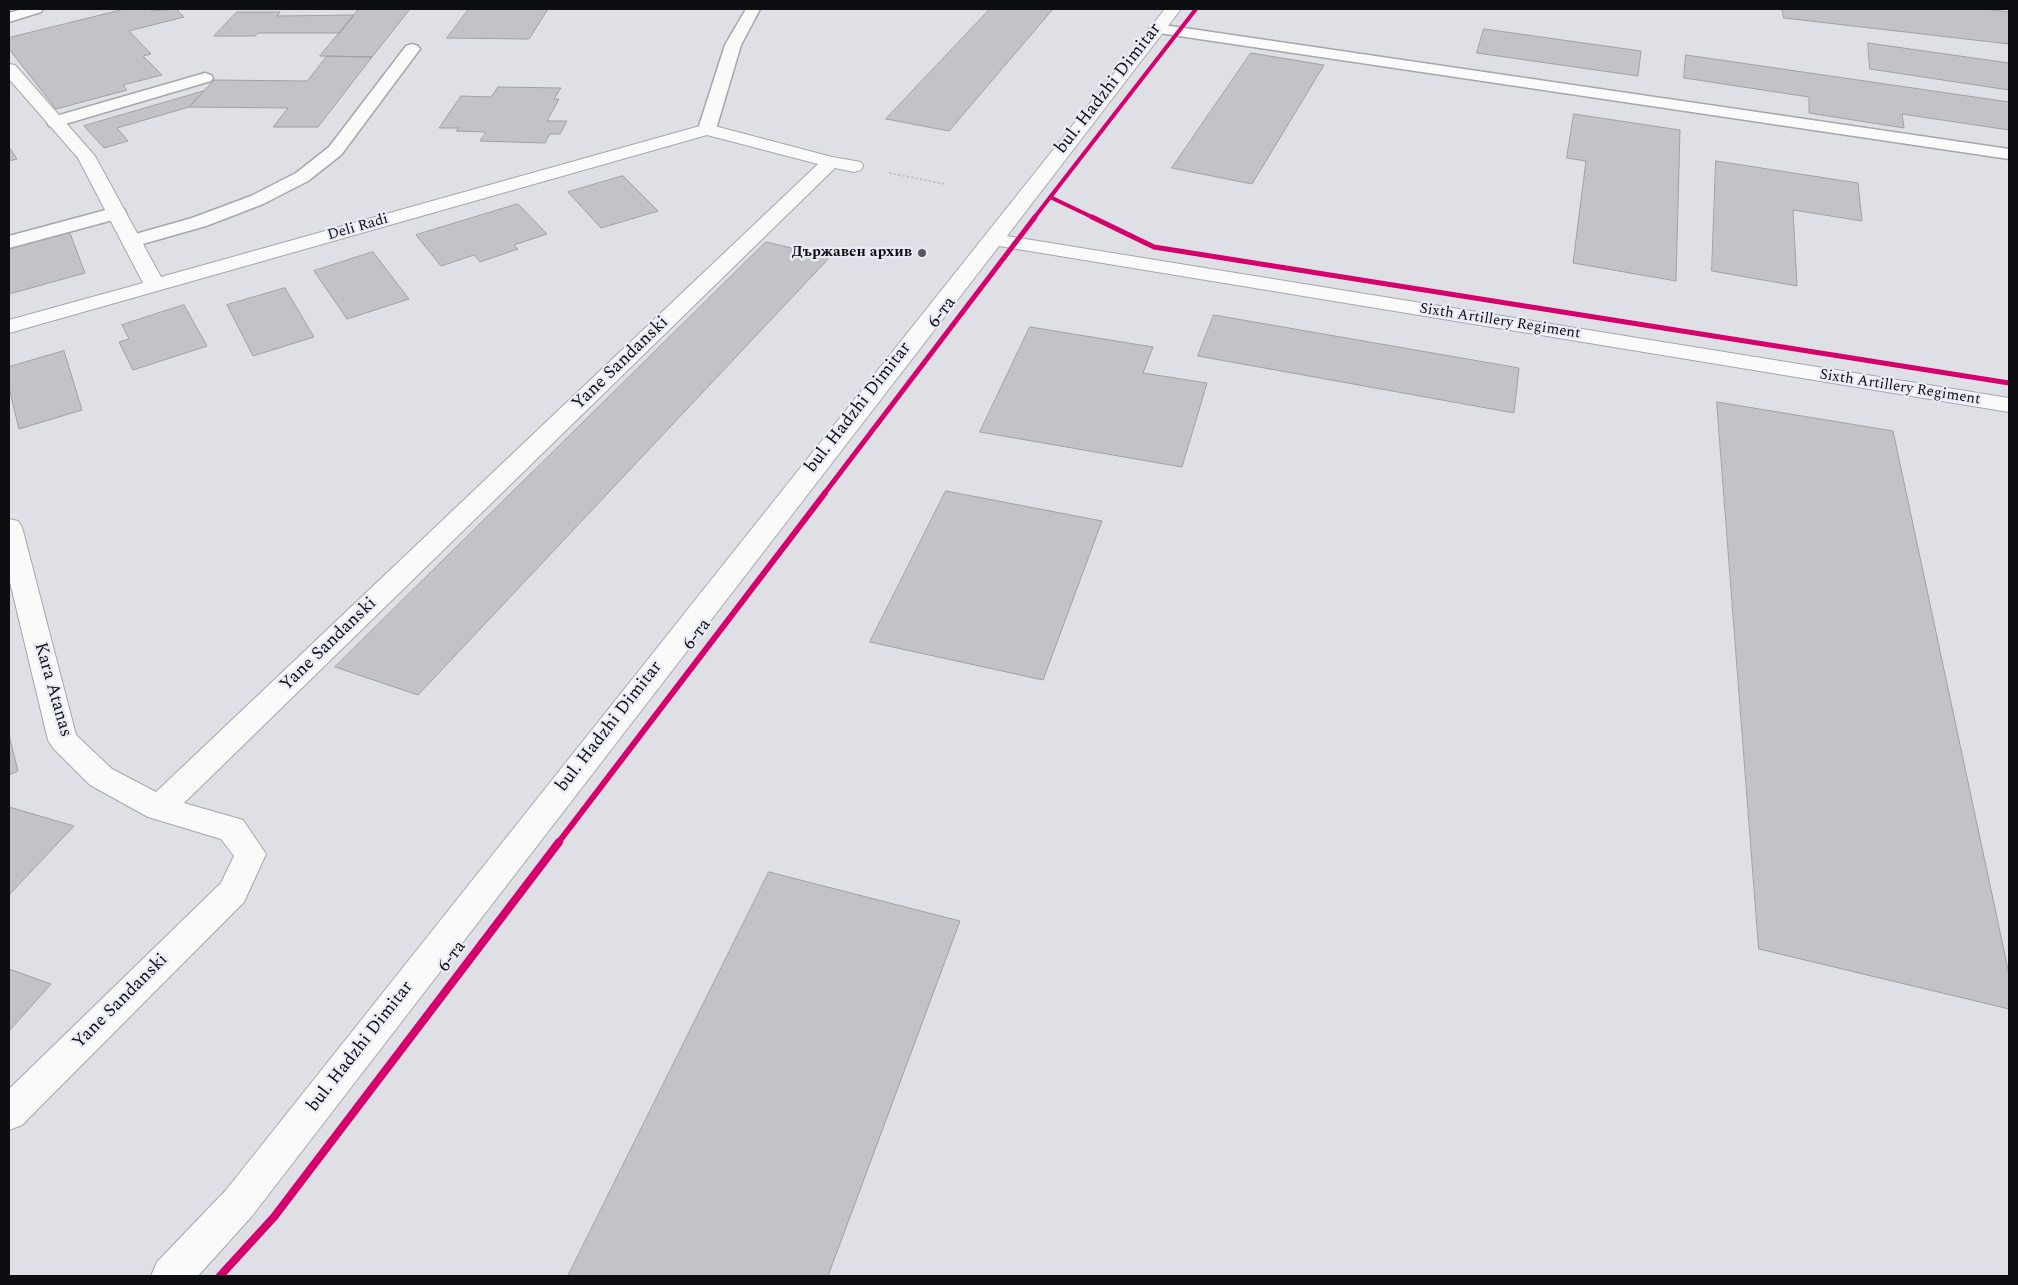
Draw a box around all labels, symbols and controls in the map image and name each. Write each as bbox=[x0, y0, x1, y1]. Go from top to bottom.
street label: bul. Hadzhi Dimitar bbox=[1051, 19, 1167, 159]
street label: Deli Radi bbox=[326, 211, 390, 245]
place label: Държавен архив bbox=[792, 244, 912, 262]
marker: Държавен архив bbox=[916, 247, 928, 259]
street label: 6-та bbox=[924, 293, 962, 333]
street label: Sixth Artillery Regiment bbox=[1418, 300, 1582, 344]
street label: Yane Sandanski bbox=[568, 313, 674, 415]
street label: bul. Hadzhi Dimitar bbox=[801, 338, 917, 478]
street label: Sixth Artillery Regiment bbox=[1818, 366, 1982, 410]
street label: Yane Sandanski bbox=[276, 594, 382, 696]
street label: 6-та bbox=[679, 615, 717, 655]
street label: Kara Atanas bbox=[28, 640, 76, 740]
street label: bul. Hadzhi Dimitar bbox=[552, 657, 668, 797]
street label: 6-та bbox=[434, 937, 472, 977]
street label: Yane Sandanski bbox=[69, 950, 173, 1054]
street label: bul. Hadzhi Dimitar bbox=[303, 977, 419, 1117]

